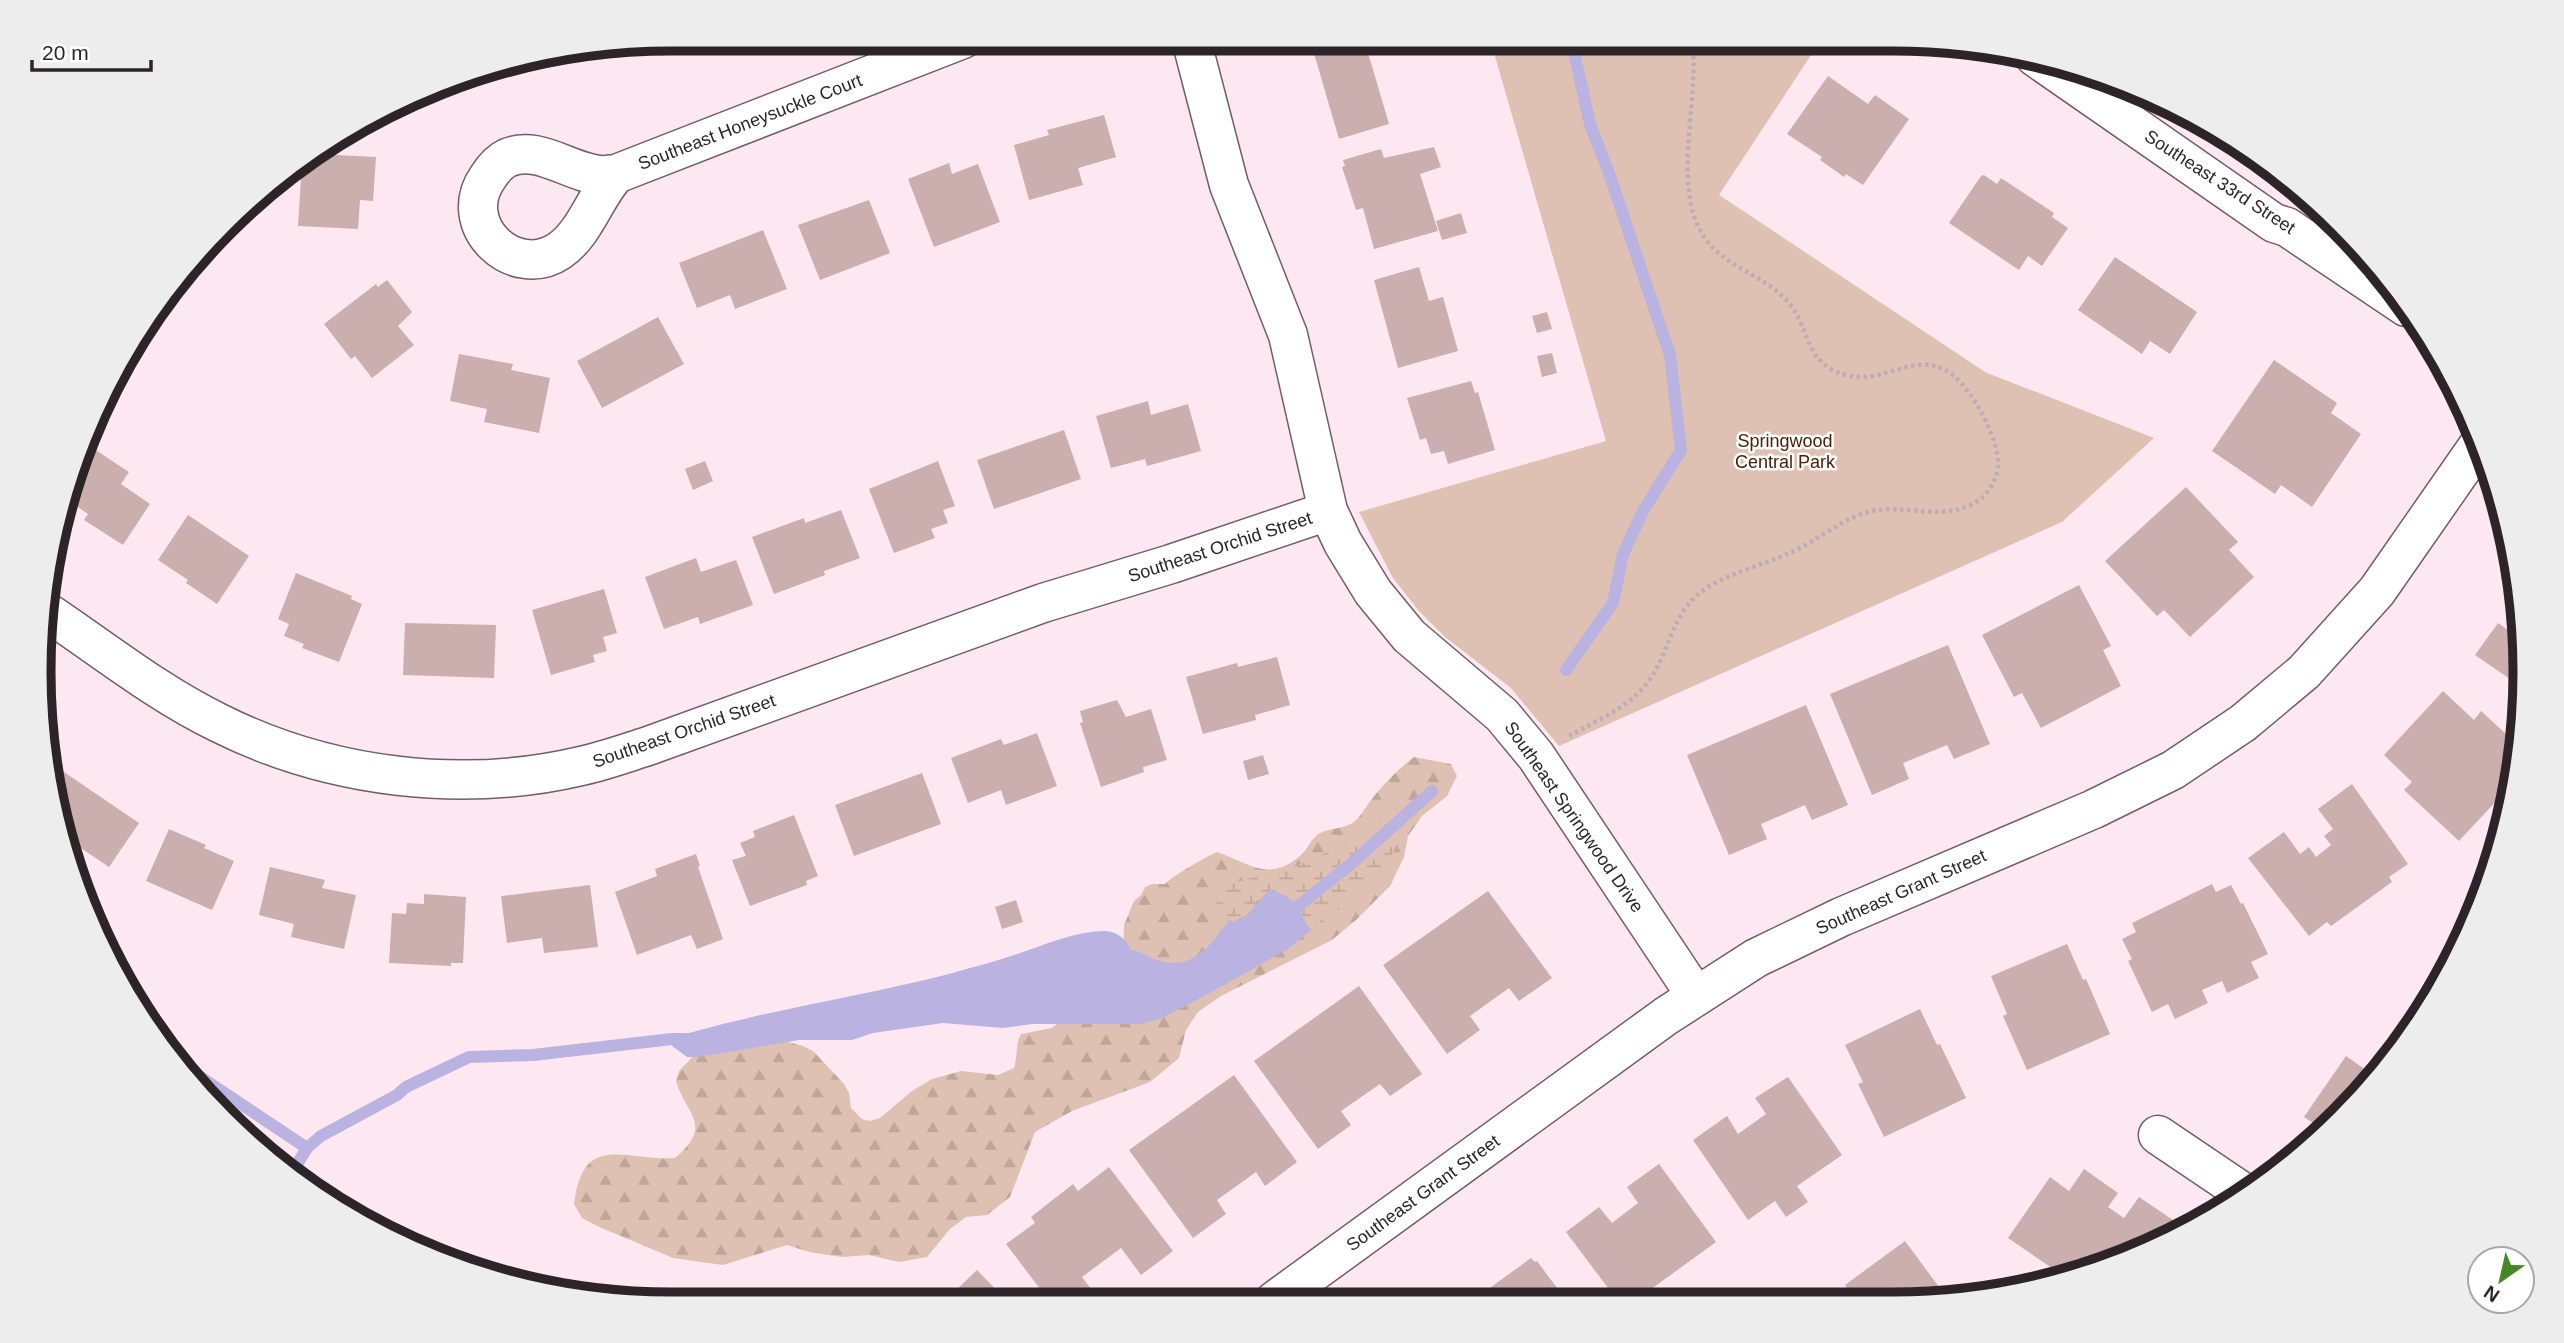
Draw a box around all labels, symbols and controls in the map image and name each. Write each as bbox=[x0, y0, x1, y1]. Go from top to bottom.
scale bar bbox=[32, 28, 150, 72]
text: 20 m bbox=[42, 41, 89, 64]
street label: Southeast Honeysuckle Court bbox=[635, 70, 865, 174]
street label: Southeast 33rd Street bbox=[2141, 126, 2299, 238]
park label: Springwood Central Park bbox=[1735, 431, 1836, 472]
street label: Southeast Orchid Street bbox=[1126, 508, 1314, 586]
street label: Southeast Orchid Street bbox=[590, 690, 778, 772]
street label: Southeast Springwood Drive bbox=[1500, 718, 1648, 916]
street label: Southeast Grant Street bbox=[1813, 845, 1989, 939]
street label: Southeast Grant Street bbox=[1343, 1131, 1503, 1255]
north arrow bbox=[2466, 1245, 2536, 1315]
text: N bbox=[2480, 1281, 2503, 1306]

